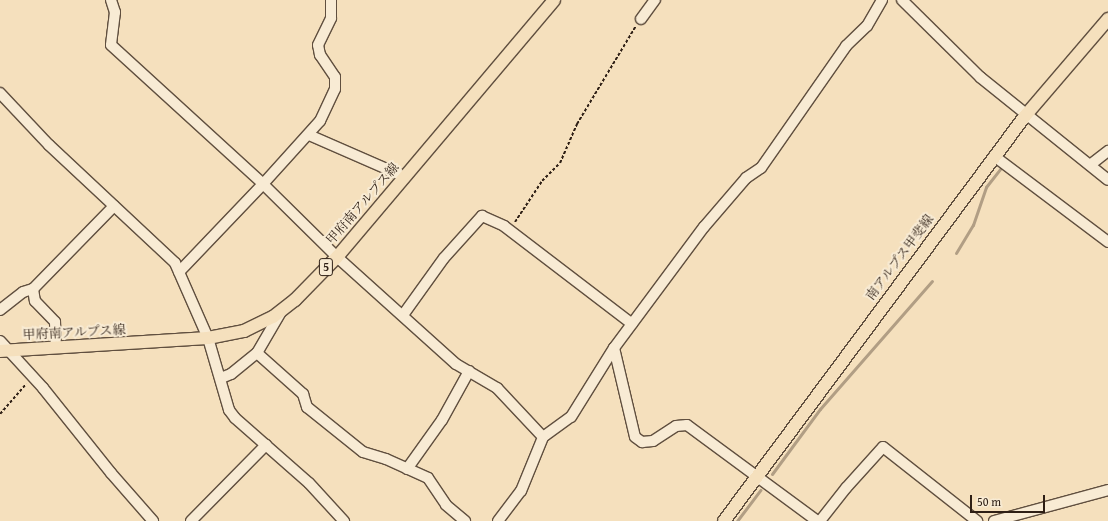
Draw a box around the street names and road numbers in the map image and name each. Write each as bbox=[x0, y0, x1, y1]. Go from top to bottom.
street label: 甲府南アルプス線 bbox=[323, 160, 403, 248]
street label: 南アルプス甲斐線 bbox=[862, 212, 938, 304]
road number: 5 bbox=[318, 257, 334, 277]
street label: 甲府南アルプス線 bbox=[22, 322, 126, 344]

